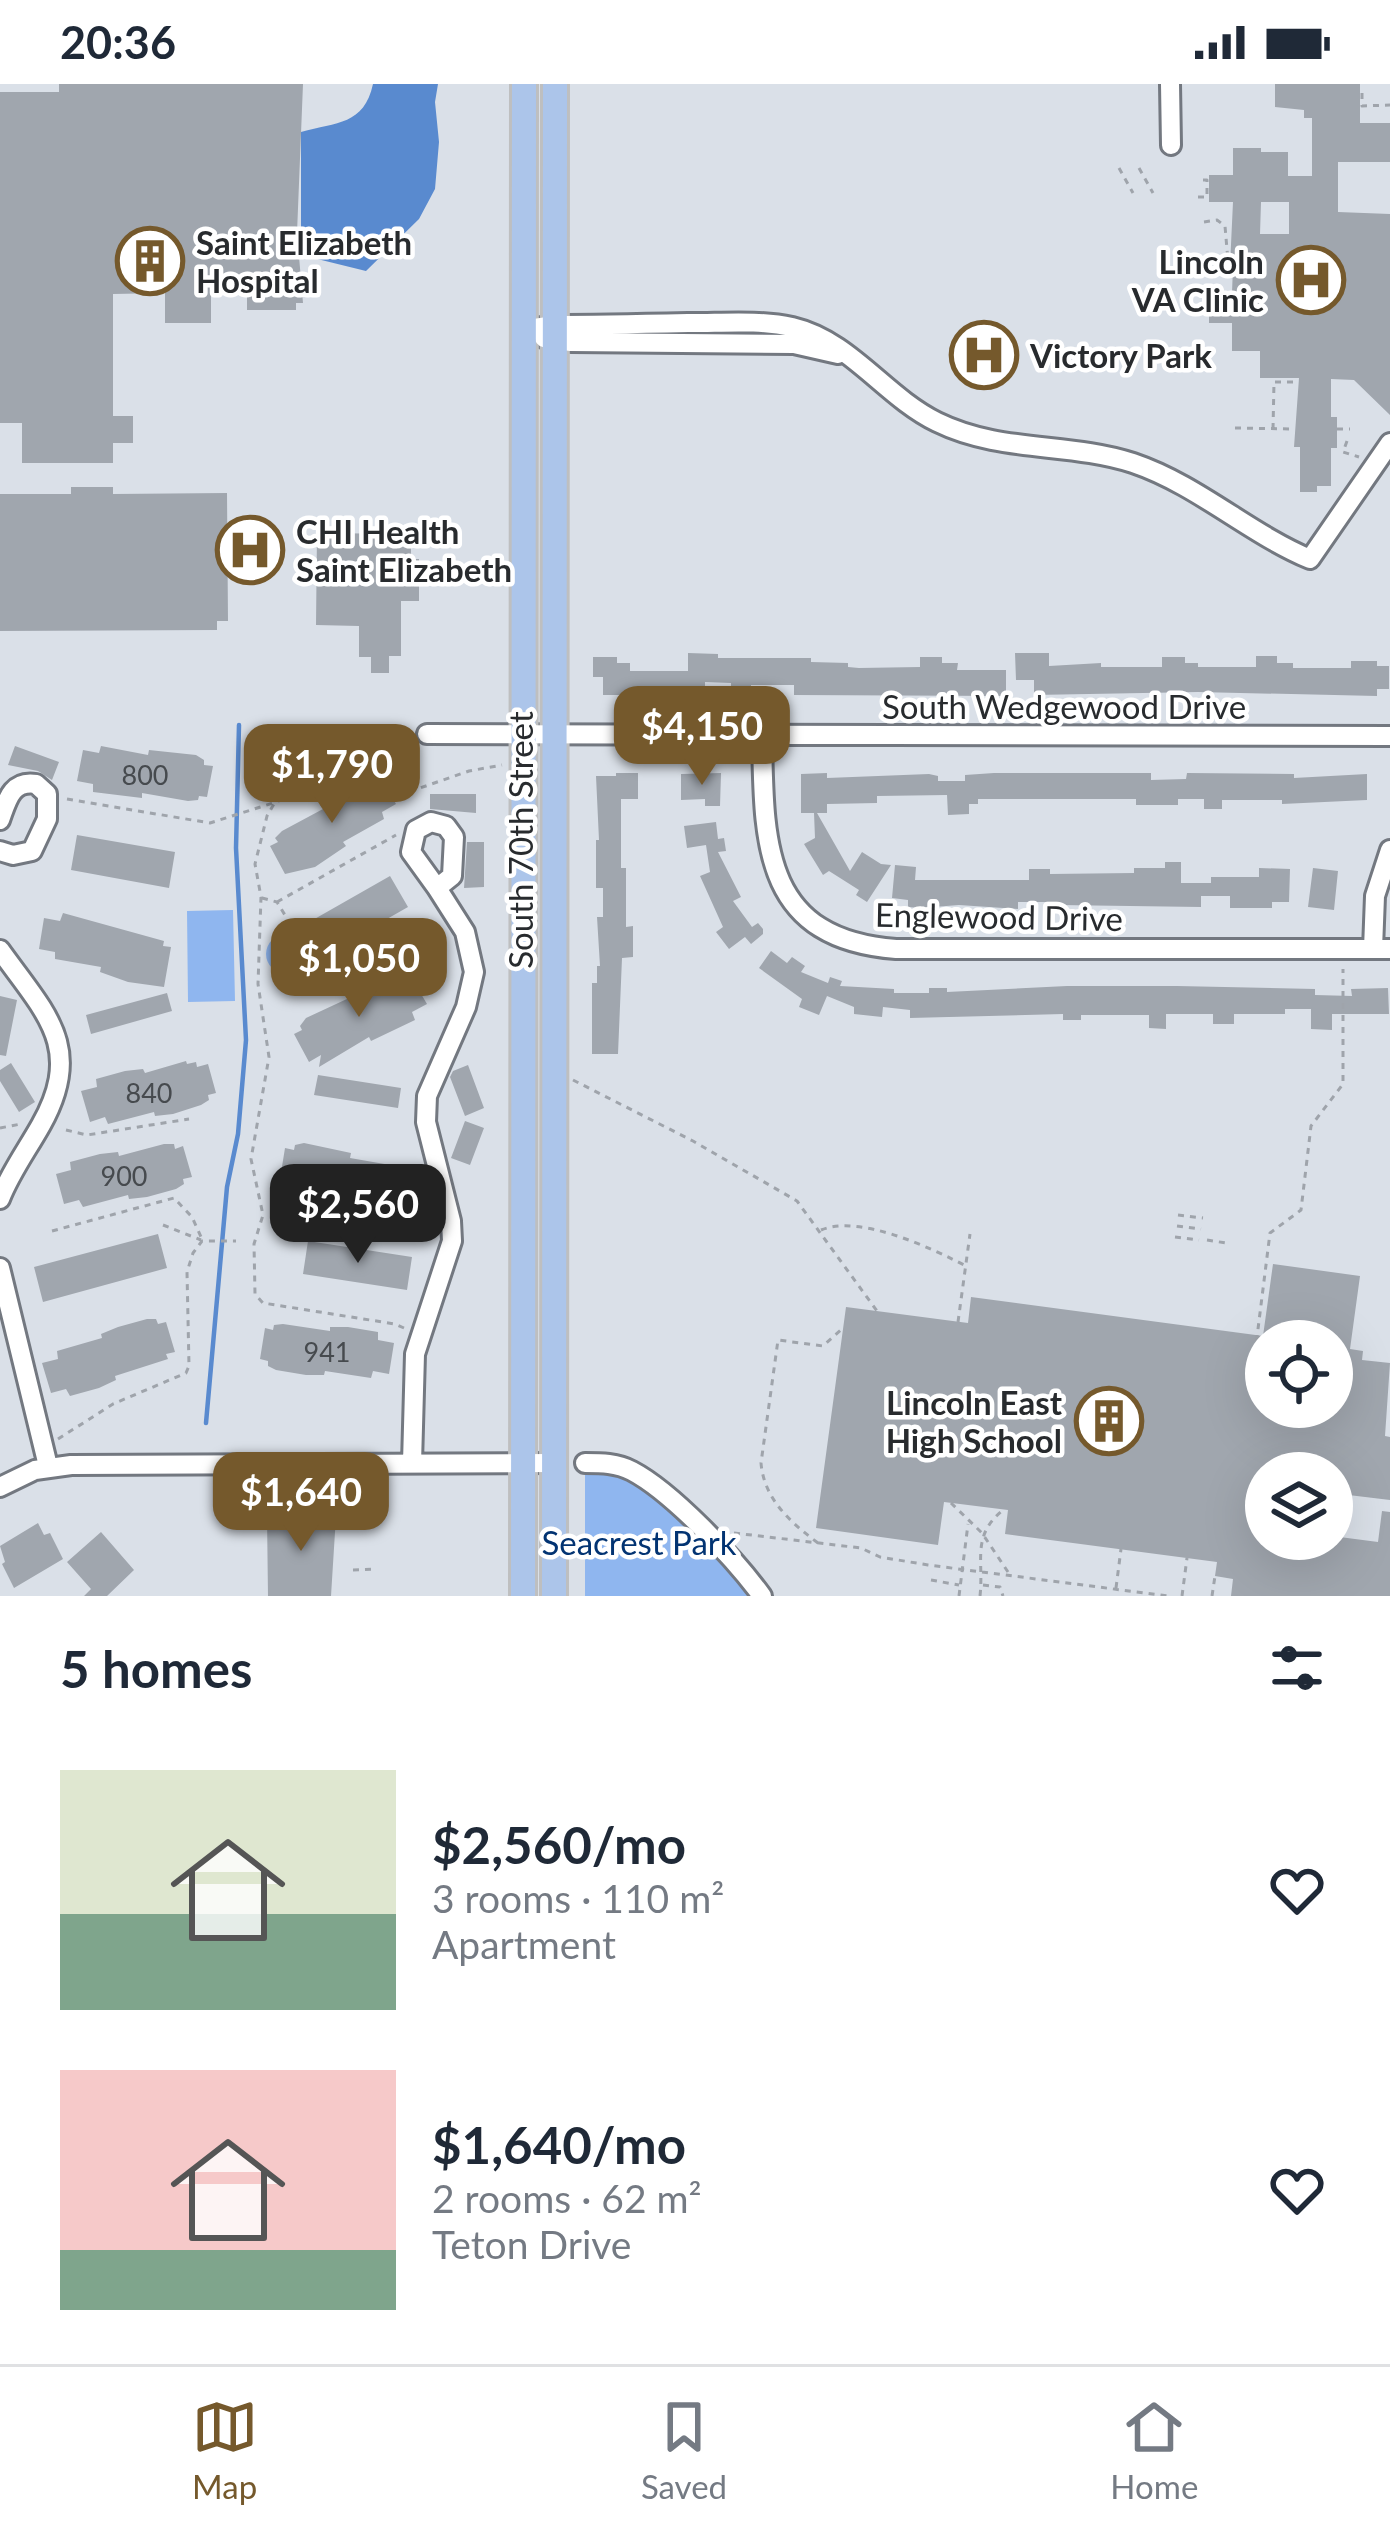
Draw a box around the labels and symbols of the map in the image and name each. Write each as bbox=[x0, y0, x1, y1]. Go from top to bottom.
place label: Saint Elizabeth Hospital bbox=[196, 222, 412, 300]
building icon: Saint Elizabeth Hospital bbox=[115, 226, 185, 296]
place label: Lincoln VA Clinic bbox=[1131, 241, 1264, 319]
hospital icon: Lincoln VA Clinic bbox=[1276, 245, 1346, 315]
hospital icon: Victory Park bbox=[949, 320, 1019, 390]
place label: Victory Park bbox=[1029, 335, 1212, 375]
place label: CHI Health Saint Elizabeth bbox=[296, 511, 512, 589]
hospital icon: CHI Health Saint Elizabeth bbox=[215, 515, 285, 585]
pin: $4,150 bbox=[604, 686, 800, 788]
street label: South Wedgewood Drive bbox=[882, 686, 1246, 726]
street label: South 70th Street bbox=[500, 711, 540, 969]
pin: $1,790 bbox=[234, 724, 430, 826]
house number: 800 bbox=[122, 758, 168, 791]
street label: Englewood Drive bbox=[875, 894, 1123, 938]
pin: $1,050 bbox=[261, 918, 457, 1020]
house number: 840 bbox=[126, 1076, 172, 1109]
house number: 900 bbox=[101, 1159, 147, 1192]
pin: $2,560 bbox=[260, 1164, 456, 1266]
house number: 941 bbox=[304, 1335, 350, 1368]
place label: Lincoln East High School bbox=[886, 1382, 1063, 1460]
building icon: Lincoln East High School bbox=[1074, 1386, 1144, 1456]
pin: $1,640 bbox=[203, 1452, 399, 1554]
park label: Seacrest Park bbox=[541, 1522, 737, 1562]

